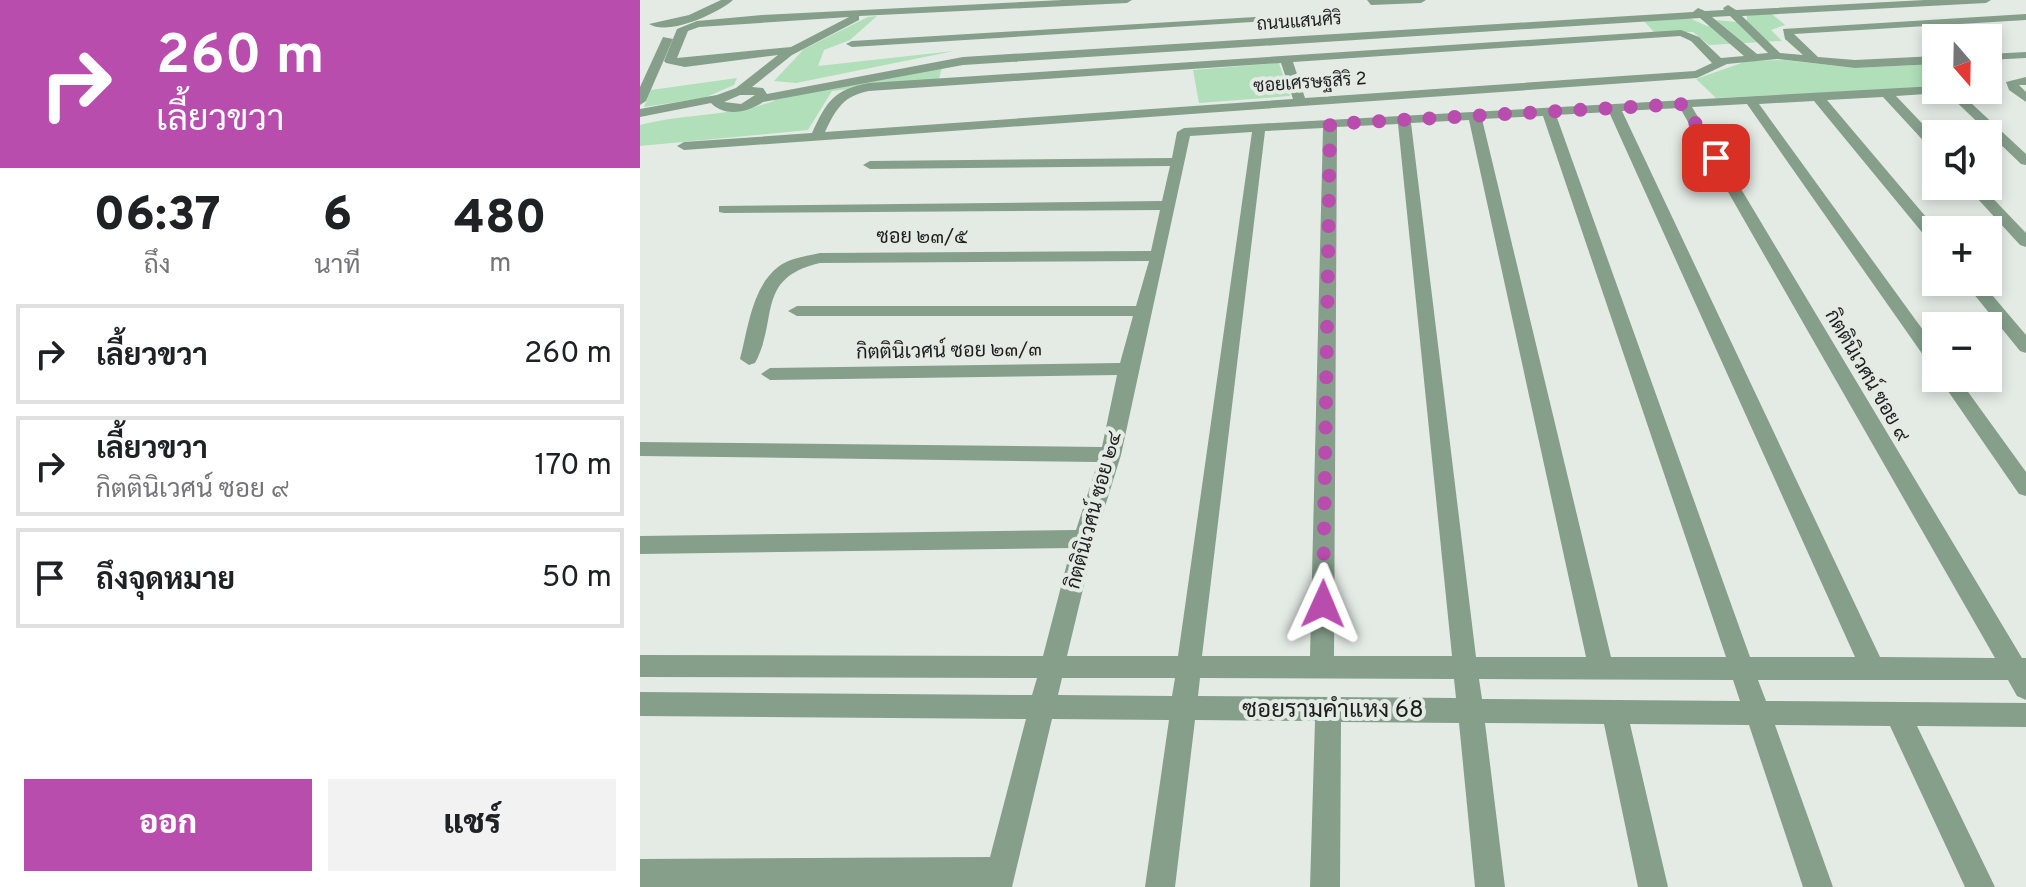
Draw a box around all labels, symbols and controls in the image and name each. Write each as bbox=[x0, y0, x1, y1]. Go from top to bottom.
street label: ถนนแสนศิริ bbox=[1256, 7, 1343, 37]
text: 260 m bbox=[156, 23, 325, 93]
north arrow bbox=[1922, 24, 2002, 104]
map controls bbox=[1922, 24, 2002, 392]
icon: right bbox=[24, 32, 128, 136]
street label: ซอยเศรษฐสิริ 2 bbox=[1253, 67, 1367, 99]
text: เลี้ยวขวา bbox=[156, 98, 284, 144]
button: sound bbox=[1922, 120, 2002, 200]
pin bbox=[1682, 124, 1750, 192]
icon: arrive bbox=[1694, 136, 1738, 180]
text: 06:37 bbox=[93, 187, 221, 247]
text: 6 bbox=[322, 187, 352, 247]
text: 480 bbox=[454, 190, 547, 250]
button: + bbox=[1922, 216, 2002, 296]
street label: ซอย ๒๓/๕ bbox=[876, 225, 968, 251]
text: m bbox=[489, 248, 511, 281]
text: ถึง bbox=[144, 250, 171, 283]
text: นาที bbox=[314, 250, 360, 283]
street label: กิตตินิเวศน์ ซอย ๙ bbox=[1818, 304, 1917, 447]
button: − bbox=[1922, 312, 2002, 392]
icon: right bbox=[28, 332, 72, 376]
street label: กิตตินิเวศน์ ซอย ๒๓/๓ bbox=[856, 334, 1042, 367]
text: 260 m bbox=[524, 336, 612, 373]
text: เลี้ยวขวา bbox=[96, 339, 208, 376]
street label: กิตตินิเวศน์ ซอย ๒๔ bbox=[1059, 428, 1129, 592]
text: เลี้ยวขวา bbox=[96, 432, 208, 469]
icon: right bbox=[28, 444, 72, 488]
text: 170 m bbox=[534, 448, 612, 485]
text: กิตตินิเวศน์ ซอย ๙ bbox=[96, 474, 289, 507]
icon: arrive bbox=[28, 556, 72, 600]
text: 50 m bbox=[542, 560, 612, 597]
position arrow bbox=[1281, 562, 1365, 646]
text: ถึงจุดหมาย bbox=[96, 563, 235, 600]
street label: ซอยรามคำแหง 68 bbox=[1242, 695, 1424, 726]
button: ออก bbox=[24, 779, 312, 871]
button: แชร์ bbox=[328, 779, 616, 871]

